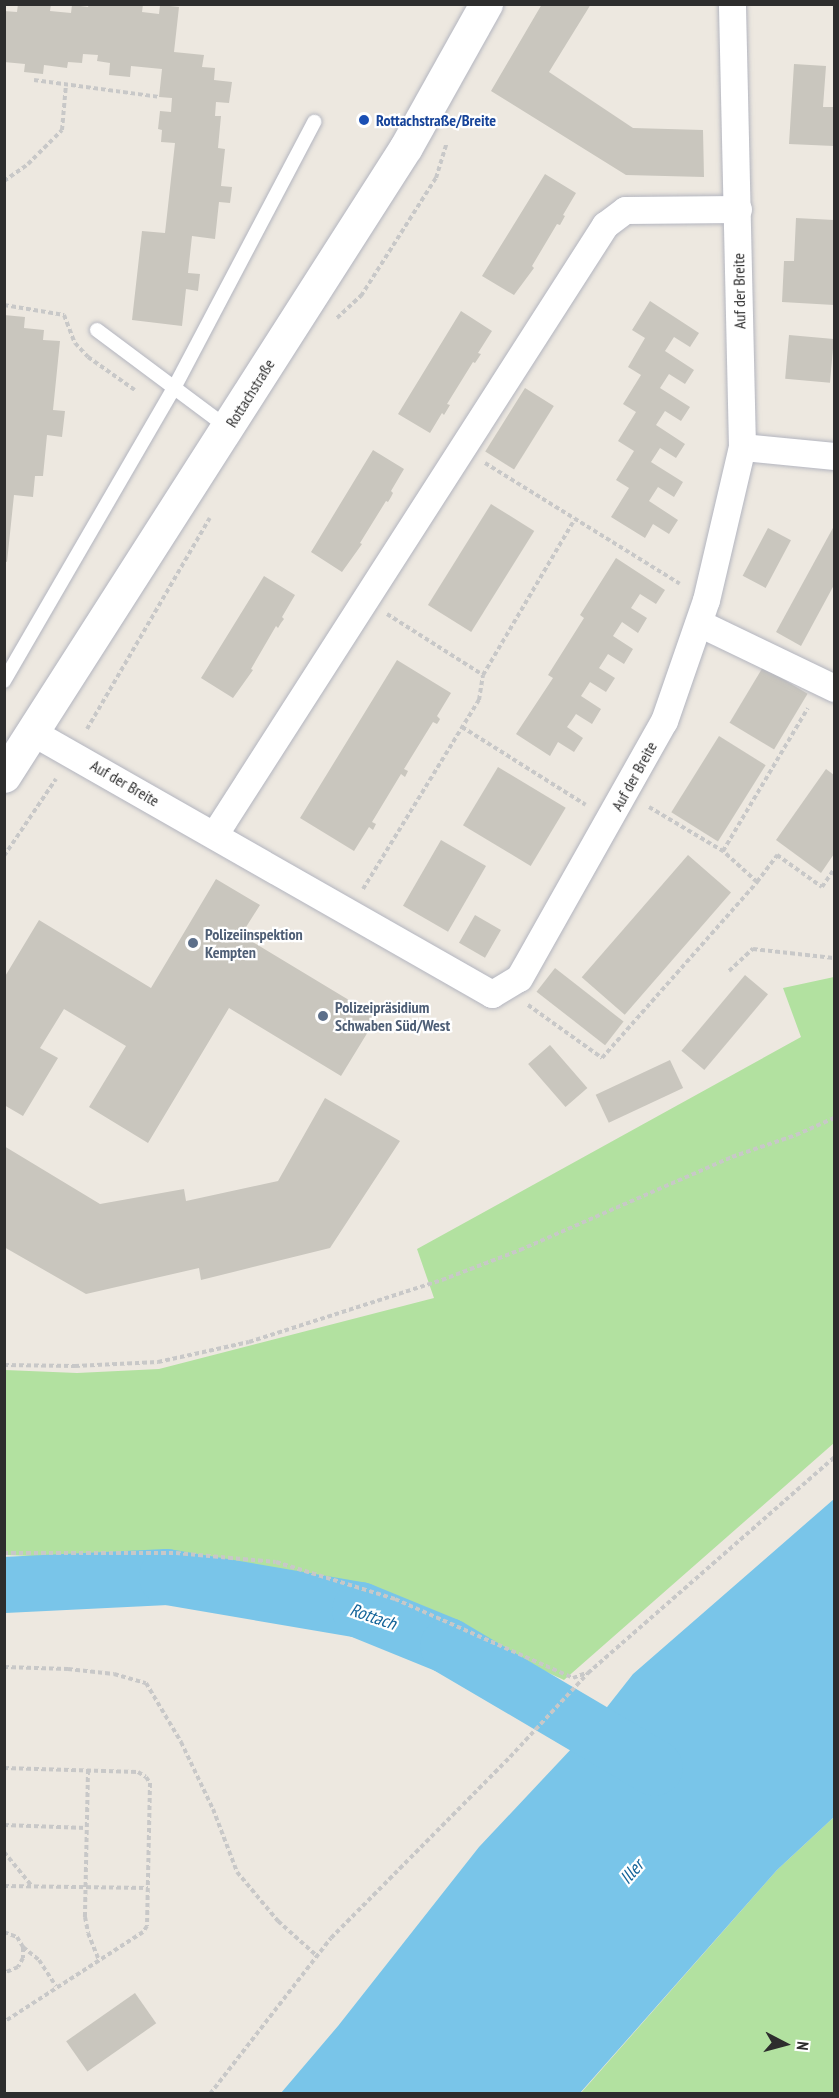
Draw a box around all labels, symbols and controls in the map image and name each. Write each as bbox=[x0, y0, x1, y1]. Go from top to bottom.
place label: Rottachstraße/Breite bbox=[376, 110, 496, 130]
marker: Rottachstraße/Breite bbox=[357, 113, 371, 127]
street label: Auf der Breite bbox=[729, 253, 749, 329]
street label: Rottachstraße bbox=[221, 355, 279, 431]
street label: Auf der Breite bbox=[607, 738, 661, 814]
street label: Auf der Breite bbox=[87, 756, 163, 810]
place label: Polizeiinspektion Kempten bbox=[205, 924, 303, 962]
marker: Polizeiinspektion Kempten bbox=[186, 936, 200, 950]
place label: Polizeipräsidium Schwaben Süd/West bbox=[335, 997, 450, 1035]
marker: Polizeipräsidium Schwaben Süd/West bbox=[316, 1009, 330, 1023]
water label: Rottach bbox=[347, 1599, 399, 1635]
water label: Iller bbox=[616, 1856, 648, 1888]
north arrow bbox=[755, 2014, 815, 2074]
text: N bbox=[793, 2041, 813, 2051]

